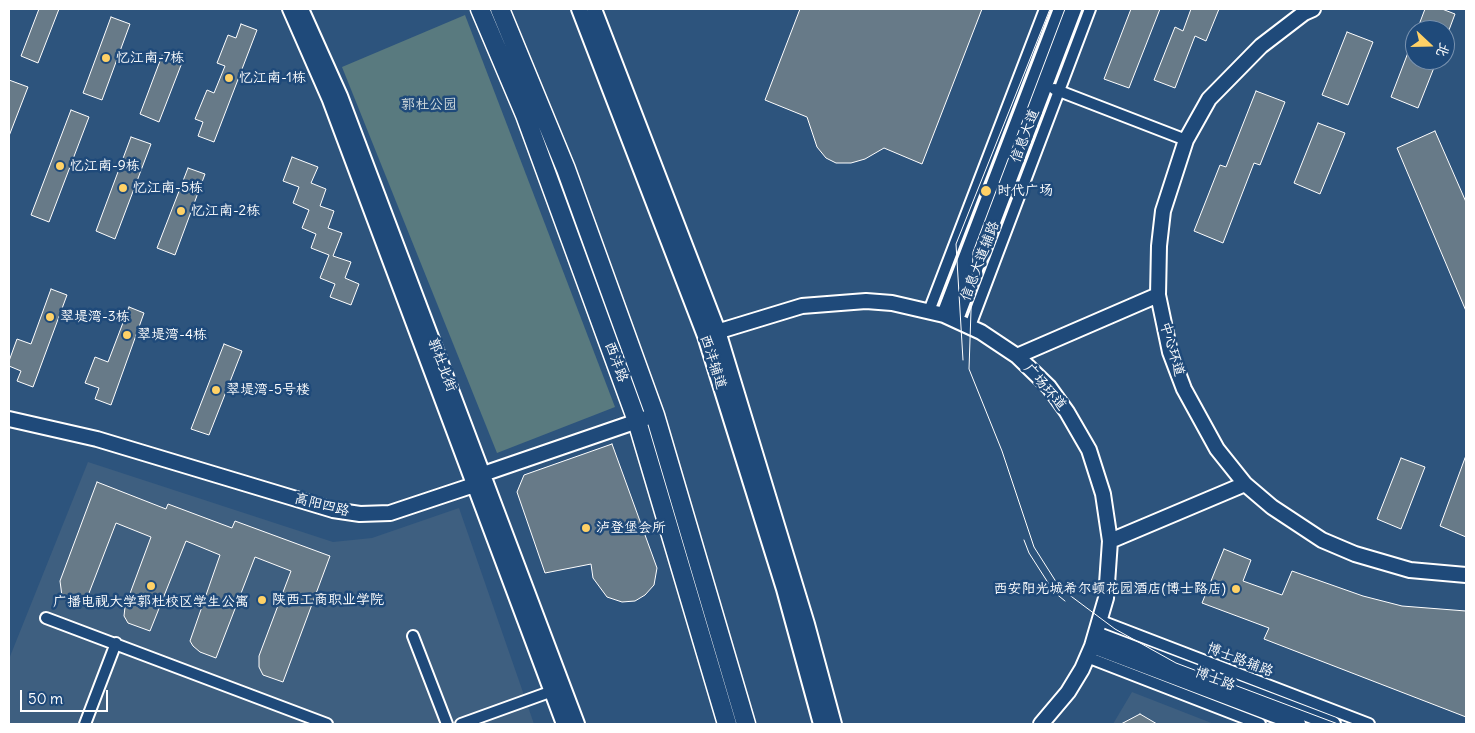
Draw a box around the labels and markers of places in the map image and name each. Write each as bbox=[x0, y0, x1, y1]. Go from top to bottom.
place label: 忆江南-7栋 bbox=[116, 50, 184, 66]
marker: 忆江南-7栋 bbox=[100, 52, 112, 64]
place label: 忆江南-1栋 bbox=[239, 70, 306, 86]
marker: 忆江南-1栋 bbox=[223, 72, 235, 84]
place label: 忆江南-9栋 bbox=[70, 158, 140, 174]
marker: 忆江南-9栋 bbox=[54, 160, 66, 172]
place label: 忆江南-5栋 bbox=[133, 180, 203, 196]
marker: 忆江南-5栋 bbox=[117, 182, 129, 194]
place label: 时代广场 bbox=[997, 183, 1053, 199]
marker: 时代广场 bbox=[979, 184, 993, 198]
place label: 忆江南-2栋 bbox=[191, 203, 260, 219]
marker: 忆江南-2栋 bbox=[175, 205, 187, 217]
place label: 翠堤湾-3栋 bbox=[60, 309, 130, 325]
marker: 翠堤湾-3栋 bbox=[44, 311, 56, 323]
place label: 翠堤湾-4栋 bbox=[137, 327, 207, 343]
marker: 翠堤湾-4栋 bbox=[121, 329, 133, 341]
place label: 翠堤湾-5号楼 bbox=[226, 382, 310, 398]
marker: 翠堤湾-5号楼 bbox=[210, 384, 222, 396]
place label: 泸登堡会所 bbox=[596, 520, 666, 536]
marker: 泸登堡会所 bbox=[580, 522, 592, 534]
marker: 广播电视大学郭杜校区学生公寓 bbox=[145, 580, 157, 592]
place label: 西安阳光城希尔顿花园酒店(博士路店) bbox=[994, 581, 1226, 597]
marker: 西安阳光城希尔顿花园酒店(博士路店) bbox=[1230, 583, 1242, 595]
place label: 陕西工商职业学院 bbox=[272, 592, 384, 608]
place label: 广播电视大学郭杜校区学生公寓 bbox=[53, 594, 249, 610]
marker: 陕西工商职业学院 bbox=[256, 594, 268, 606]

